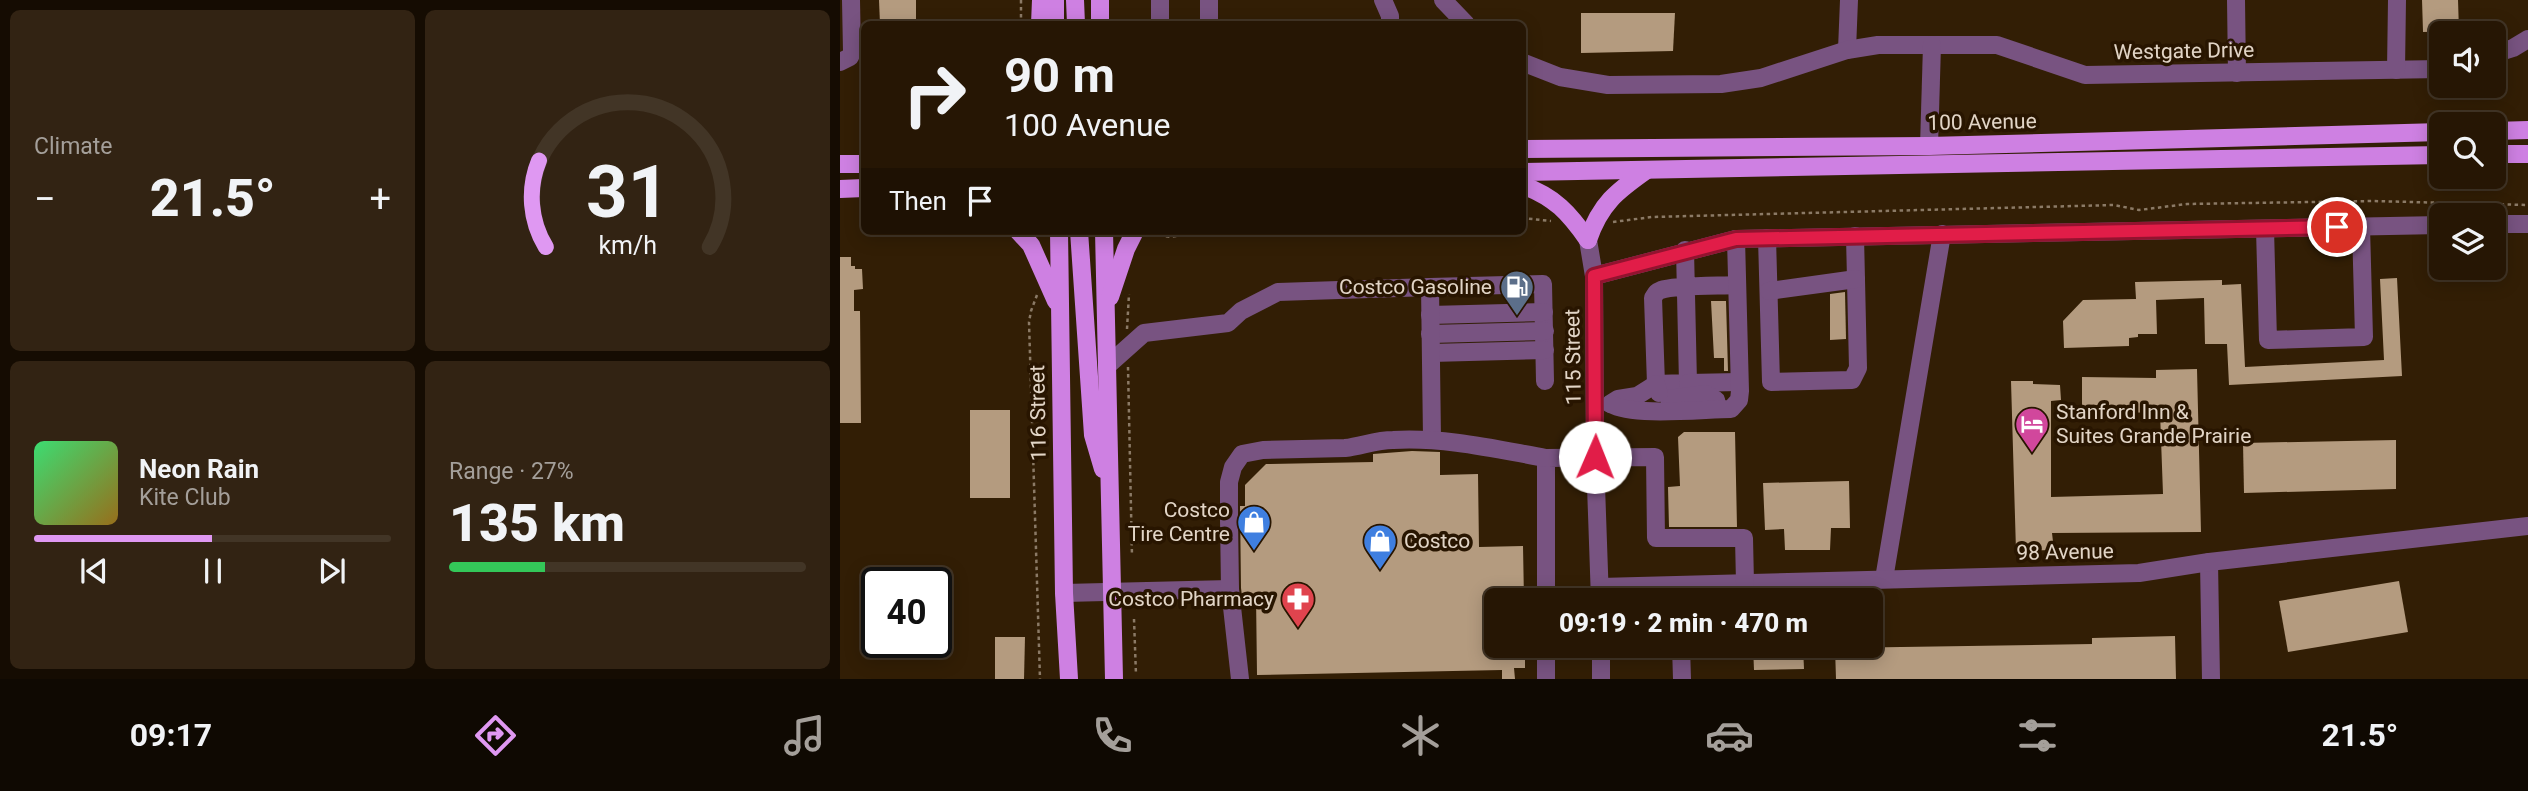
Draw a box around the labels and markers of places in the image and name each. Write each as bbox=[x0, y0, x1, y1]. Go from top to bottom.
pin bbox=[2307, 197, 2367, 257]
fuel station icon: Costco Gasoline bbox=[1498, 268, 1536, 317]
place label: Costco Gasoline bbox=[1339, 275, 1492, 299]
place label: Stanford Inn & Suites Grande Prairie bbox=[2056, 400, 2251, 448]
hotel icon: Stanford Inn & Suites Grande Prairie bbox=[2013, 405, 2051, 454]
place label: Costco Tire Centre bbox=[1128, 498, 1230, 546]
shop icon: Costco Tire Centre bbox=[1235, 503, 1273, 552]
shop icon: Costco bbox=[1361, 522, 1399, 571]
place label: Costco bbox=[1404, 529, 1470, 553]
pharmacy icon: Costco Pharmacy bbox=[1279, 580, 1317, 629]
place label: Costco Pharmacy bbox=[1108, 587, 1274, 611]

